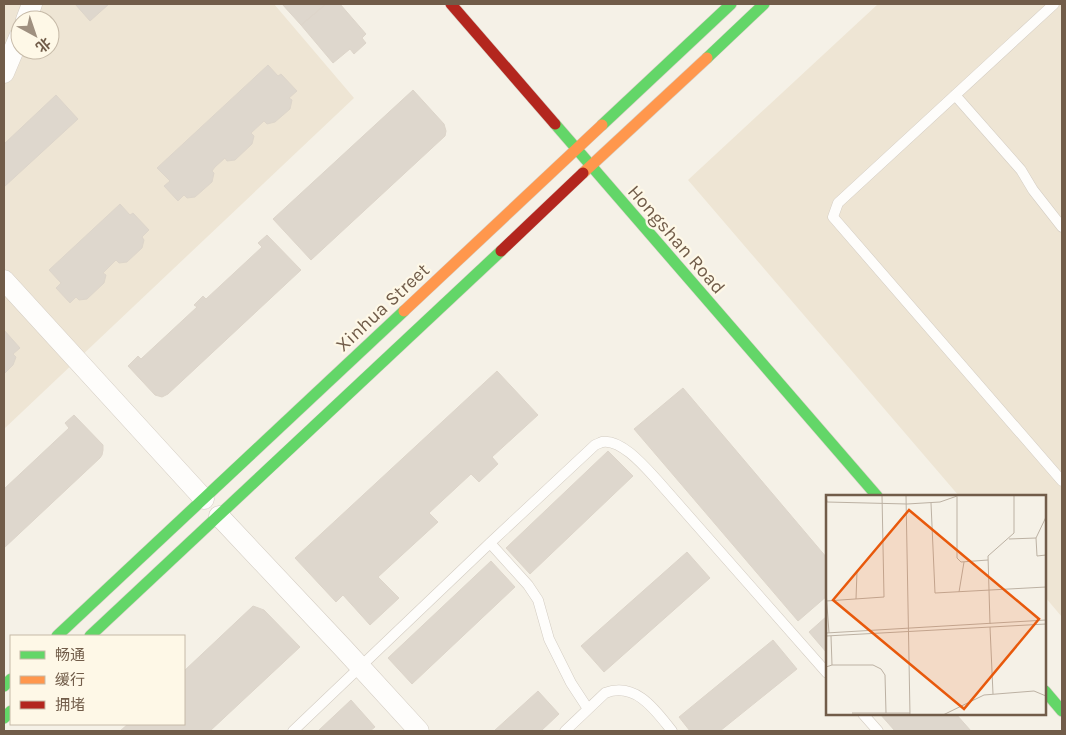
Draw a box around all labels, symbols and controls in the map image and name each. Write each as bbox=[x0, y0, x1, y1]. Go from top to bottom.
north arrow bbox=[10, 10, 60, 60]
text: 北 bbox=[32, 34, 54, 56]
street label: Hongshan Road bbox=[623, 181, 729, 299]
street label: Xinhua Street bbox=[332, 259, 434, 356]
inset map bbox=[826, 495, 1046, 715]
legend bbox=[10, 635, 185, 725]
text: 畅通 bbox=[55, 646, 85, 664]
text: 缓行 bbox=[55, 671, 85, 689]
text: 拥堵 bbox=[55, 696, 85, 714]

